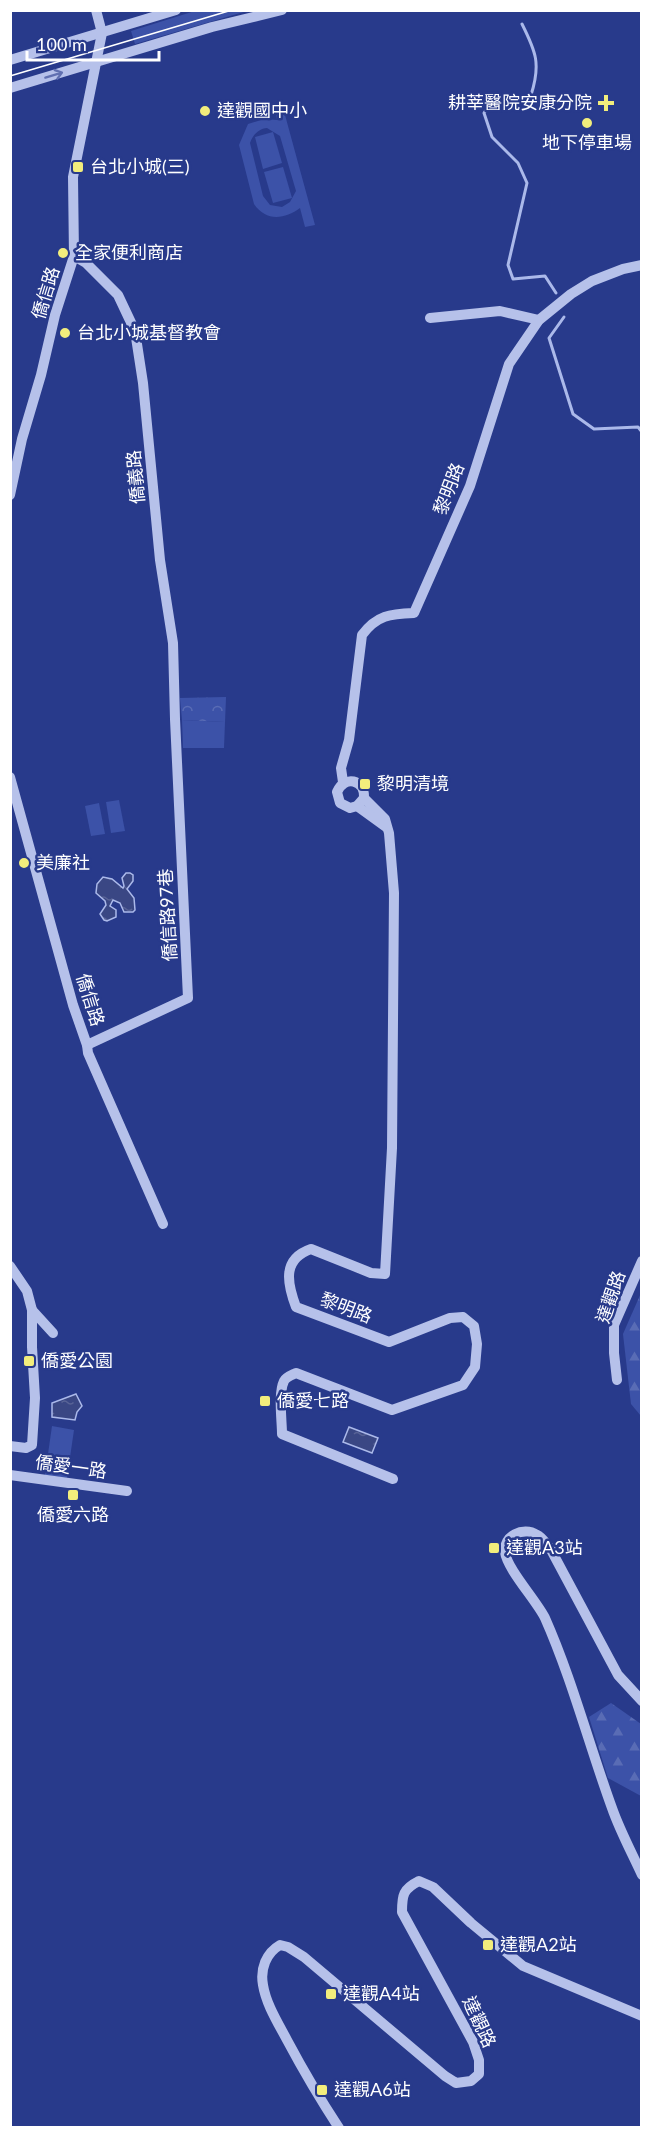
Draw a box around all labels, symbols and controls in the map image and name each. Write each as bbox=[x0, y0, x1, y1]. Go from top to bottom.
scale bar bbox=[27, 24, 159, 62]
text: 100 m bbox=[36, 33, 87, 55]
one-way arrow bbox=[44, 69, 63, 80]
place label: 耕莘醫院安康分院 bbox=[448, 91, 592, 113]
marker: 耕莘醫院安康分院 bbox=[597, 94, 615, 112]
place label: 達觀國中小 bbox=[217, 99, 307, 121]
marker: 達觀國中小 bbox=[198, 104, 212, 118]
marker: 地下停車場 bbox=[580, 116, 594, 130]
place label: 地下停車場 bbox=[542, 131, 632, 153]
place label: 台北小城(三) bbox=[90, 155, 190, 177]
marker: 台北小城(三) bbox=[71, 160, 85, 174]
place label: 全家便利商店 bbox=[75, 241, 183, 263]
marker: 全家便利商店 bbox=[56, 246, 70, 260]
street label: 僑信路 bbox=[27, 264, 63, 322]
place label: 台北小城基督教會 bbox=[77, 321, 221, 343]
marker: 台北小城基督教會 bbox=[58, 326, 72, 340]
street label: 僑義路 bbox=[122, 449, 148, 505]
street label: 黎明路 bbox=[428, 459, 468, 518]
place label: 黎明清境 bbox=[377, 772, 449, 794]
marker: 黎明清境 bbox=[358, 777, 372, 791]
place label: 美廉社 bbox=[36, 851, 90, 873]
marker: 美廉社 bbox=[17, 856, 31, 870]
street label: 僑信路97巷 bbox=[154, 868, 180, 962]
street label: 僑信路 bbox=[73, 971, 109, 1029]
street label: 達觀路 bbox=[591, 1268, 629, 1326]
street label: 黎明路 bbox=[317, 1287, 376, 1327]
place label: 僑愛公園 bbox=[41, 1349, 113, 1371]
marker: 僑愛公園 bbox=[22, 1354, 36, 1368]
place label: 僑愛七路 bbox=[277, 1389, 349, 1411]
marker: 僑愛七路 bbox=[258, 1394, 272, 1408]
street label: 僑愛一路 bbox=[34, 1450, 108, 1482]
marker: 僑愛六路 bbox=[66, 1488, 80, 1502]
place label: 僑愛六路 bbox=[37, 1503, 109, 1525]
place label: 達觀A3站 bbox=[506, 1536, 583, 1558]
marker: 達觀A3站 bbox=[487, 1541, 501, 1555]
place label: 達觀A2站 bbox=[500, 1933, 577, 1955]
marker: 達觀A2站 bbox=[481, 1938, 495, 1952]
place label: 達觀A4站 bbox=[343, 1982, 420, 2004]
marker: 達觀A4站 bbox=[324, 1987, 338, 2001]
street label: 達觀路 bbox=[459, 1992, 501, 2051]
place label: 達觀A6站 bbox=[334, 2078, 411, 2100]
marker: 達觀A6站 bbox=[315, 2083, 329, 2097]

